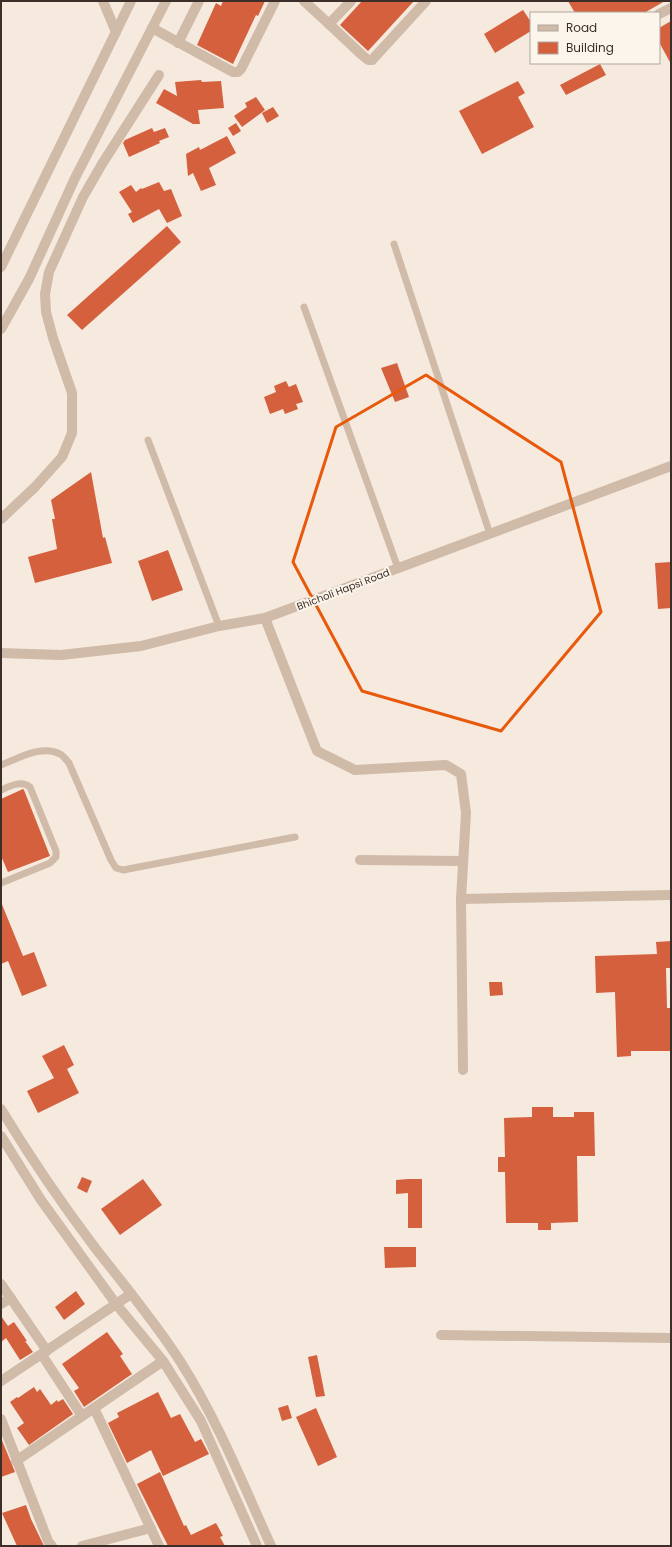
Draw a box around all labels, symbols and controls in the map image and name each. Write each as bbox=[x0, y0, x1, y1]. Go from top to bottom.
legend bbox=[530, 12, 660, 64]
text: Road bbox=[566, 19, 597, 36]
text: Building bbox=[566, 39, 614, 56]
street label: Bhicholi Hapsi Road bbox=[295, 565, 392, 614]

